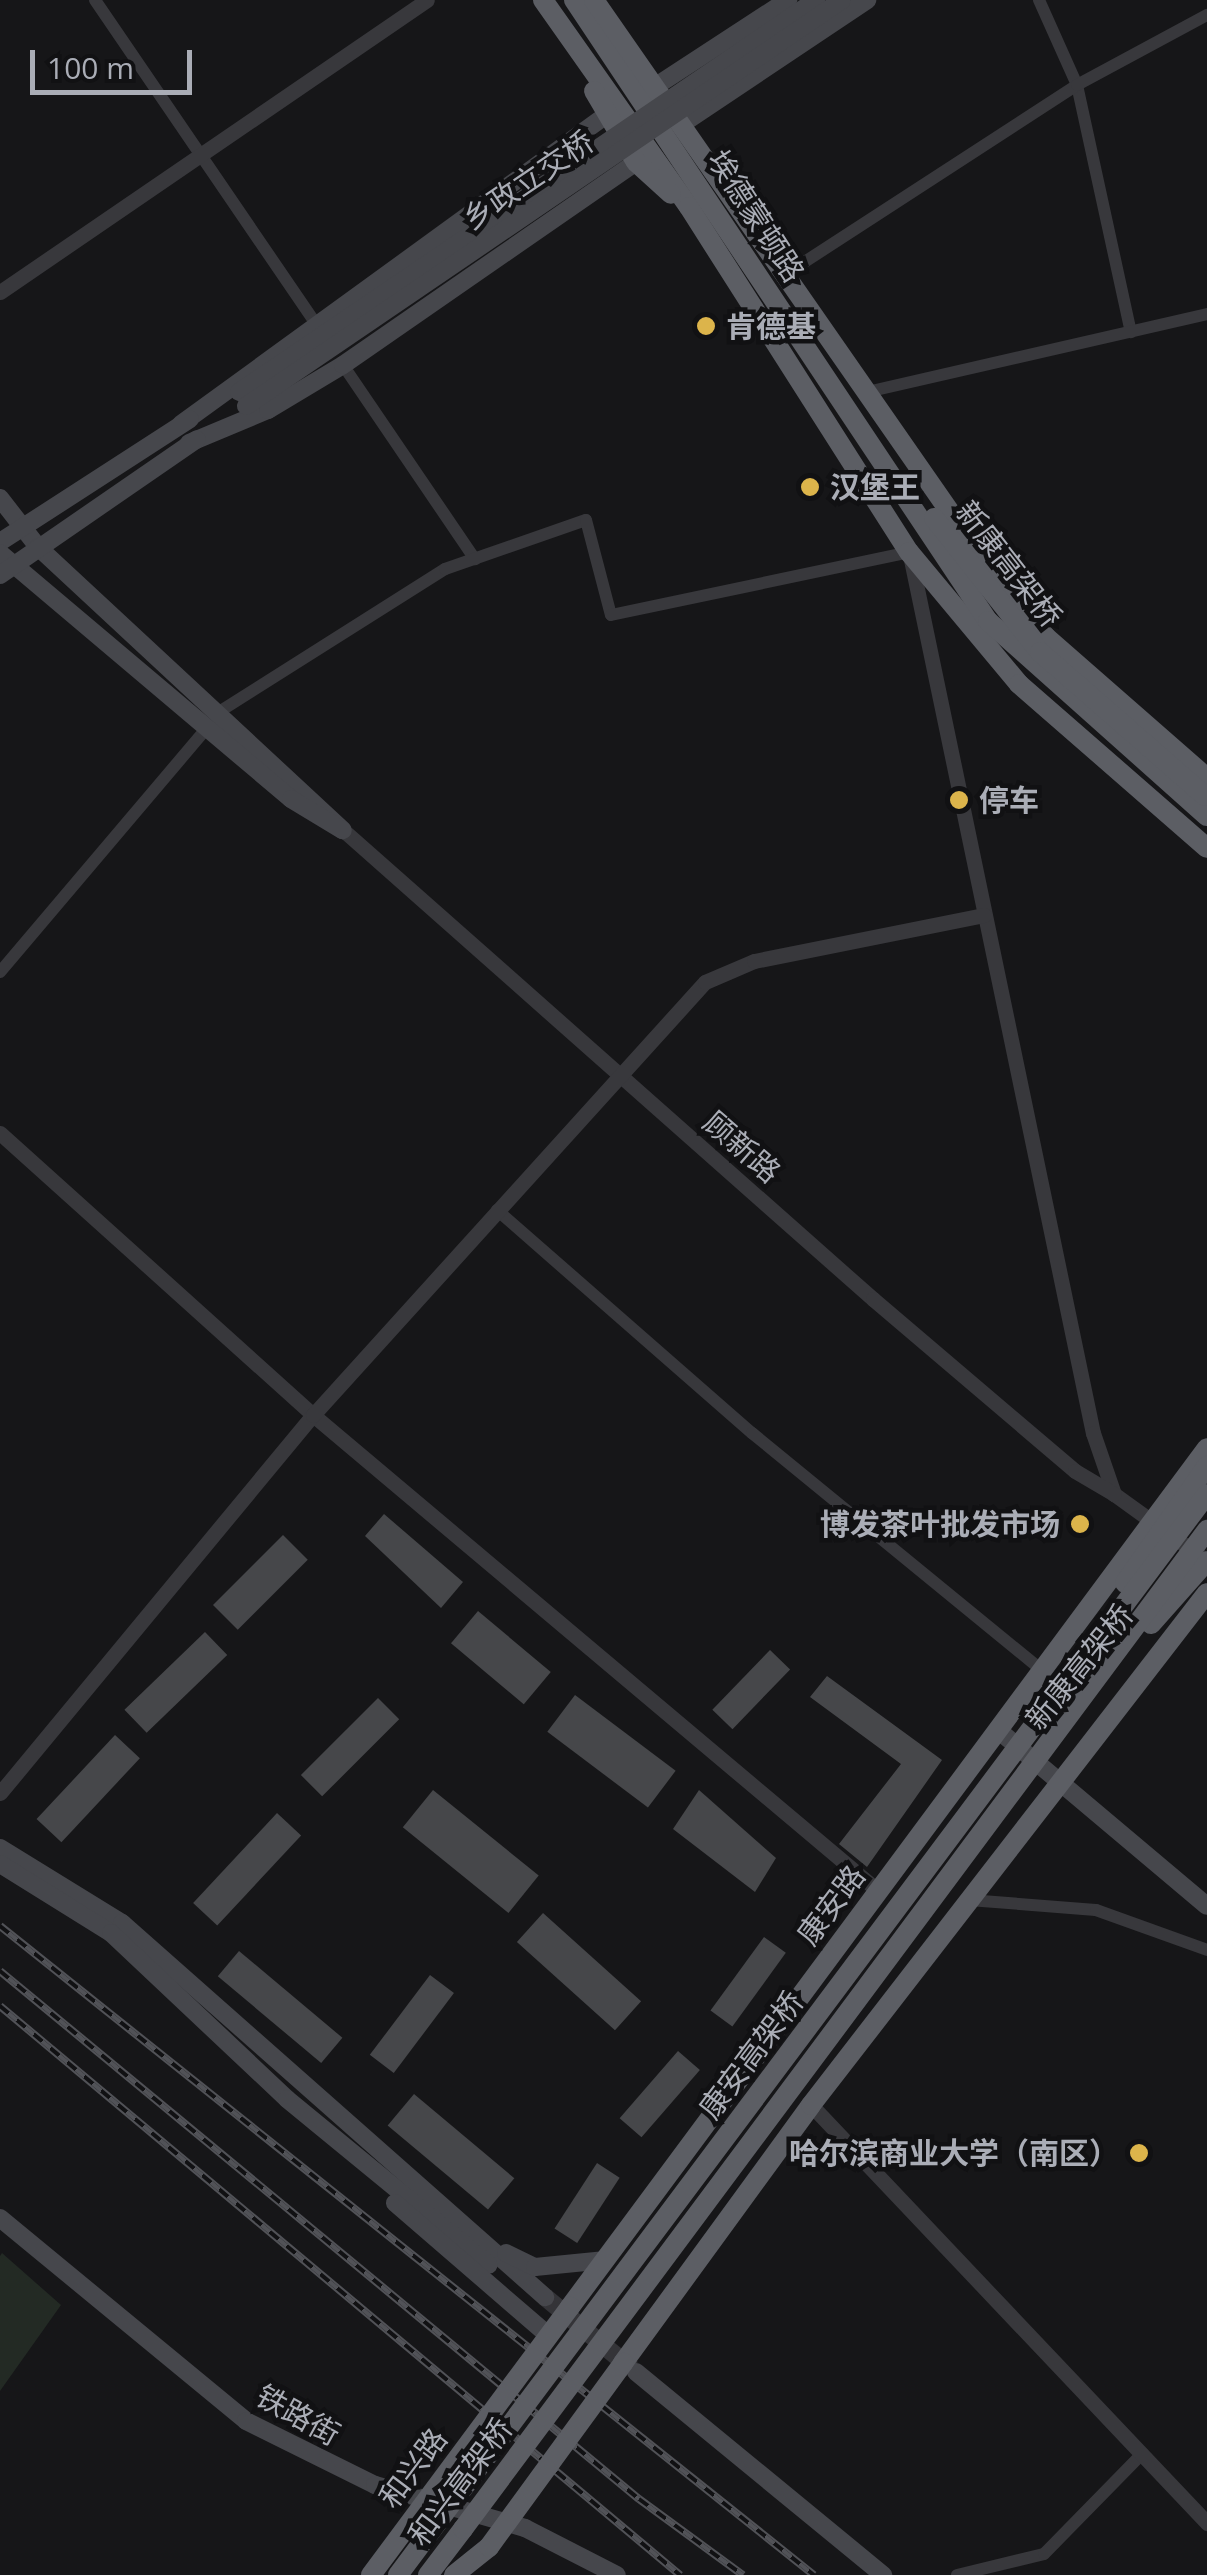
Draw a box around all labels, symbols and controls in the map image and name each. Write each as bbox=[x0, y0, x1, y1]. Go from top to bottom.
scale bar bbox=[35, 30, 198, 92]
text: 100 m bbox=[47, 47, 134, 88]
street label: 乡政立交桥 bbox=[456, 123, 600, 237]
street label: 埃德蒙顿路 bbox=[700, 143, 812, 289]
place label: 肯德基 bbox=[726, 308, 816, 344]
marker: 肯德基 bbox=[695, 315, 717, 337]
place label: 汉堡王 bbox=[830, 469, 920, 505]
marker: 汉堡王 bbox=[799, 476, 821, 498]
street label: 新康高架桥 bbox=[949, 494, 1069, 634]
place label: 停车 bbox=[979, 782, 1039, 818]
marker: 停车 bbox=[948, 789, 970, 811]
street label: 顾新路 bbox=[696, 1104, 788, 1190]
place label: 博发茶叶批发市场 bbox=[820, 1506, 1060, 1542]
marker: 博发茶叶批发市场 bbox=[1069, 1513, 1091, 1535]
street label: 新康高架桥 bbox=[1018, 1597, 1140, 1737]
street label: 康安路 bbox=[790, 1858, 872, 1952]
street label: 康安高架桥 bbox=[691, 1984, 811, 2126]
place label: 哈尔滨商业大学（南区） bbox=[789, 2135, 1119, 2171]
marker: 哈尔滨商业大学（南区） bbox=[1128, 2142, 1150, 2164]
street label: 铁路街 bbox=[250, 2377, 346, 2453]
street label: 和兴高架桥 bbox=[400, 2411, 520, 2553]
street label: 和兴路 bbox=[372, 2421, 454, 2515]

